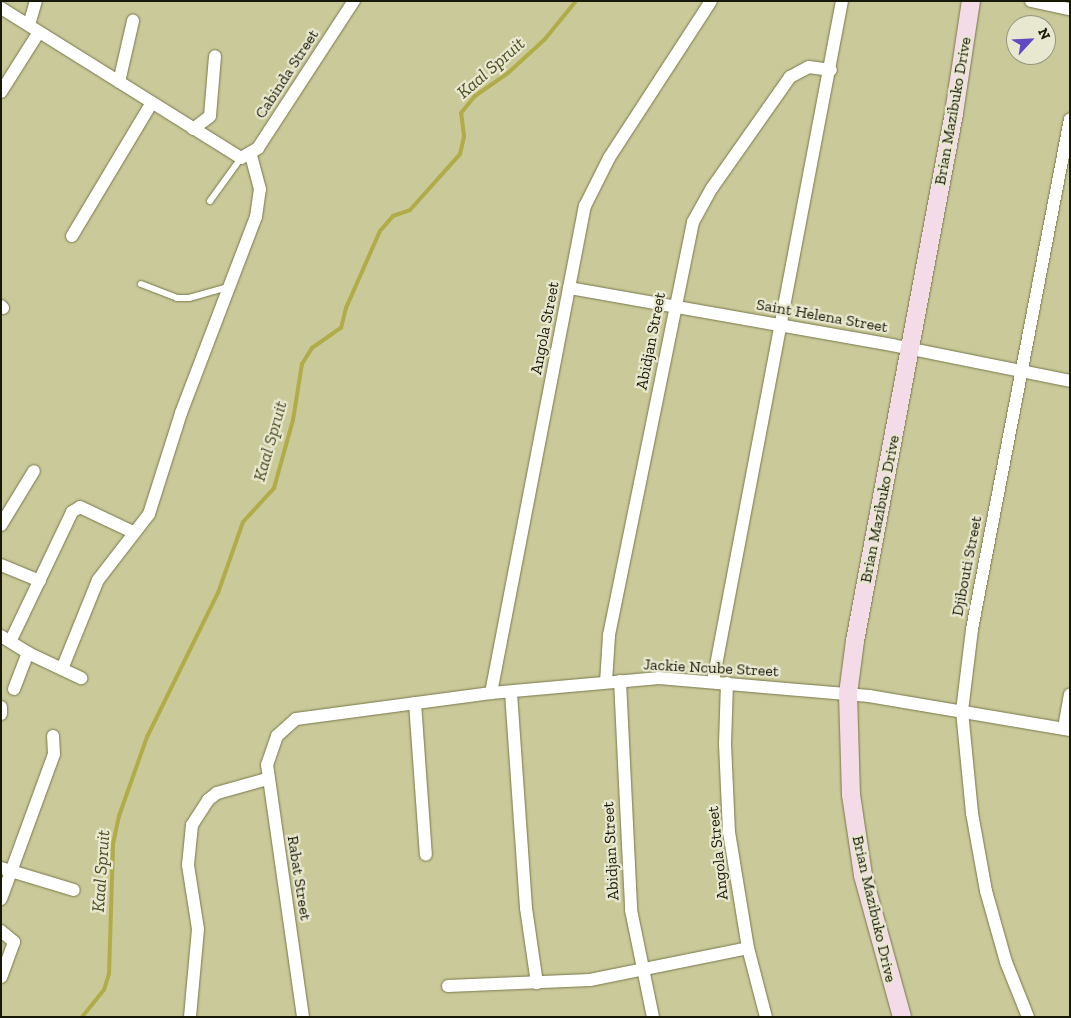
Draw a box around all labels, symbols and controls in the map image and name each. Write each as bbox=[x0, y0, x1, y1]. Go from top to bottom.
north arrow bbox=[1006, 15, 1056, 65]
text: N bbox=[1034, 25, 1054, 42]
street label: Cabinda Street bbox=[251, 26, 323, 122]
water label: Kaal Spruit bbox=[453, 33, 529, 103]
street label: Brian Mazibuko Drive bbox=[931, 35, 975, 187]
street label: Angola Street bbox=[527, 280, 563, 376]
street label: Abidjan Street bbox=[632, 291, 670, 391]
street label: Saint Helena Street bbox=[755, 295, 889, 337]
water label: Kaal Spruit bbox=[248, 398, 292, 484]
street label: Brian Mazibuko Drive bbox=[856, 434, 904, 584]
street label: Djibouti Street bbox=[948, 514, 986, 618]
street label: Jackie Ncube Street bbox=[643, 655, 779, 681]
street label: Abidjan Street bbox=[599, 801, 623, 901]
street label: Angola Street bbox=[704, 805, 732, 901]
water label: Kaal Spruit bbox=[87, 829, 115, 913]
street label: Rabat Street bbox=[283, 834, 315, 922]
street label: Brian Mazibuko Drive bbox=[848, 834, 900, 984]

